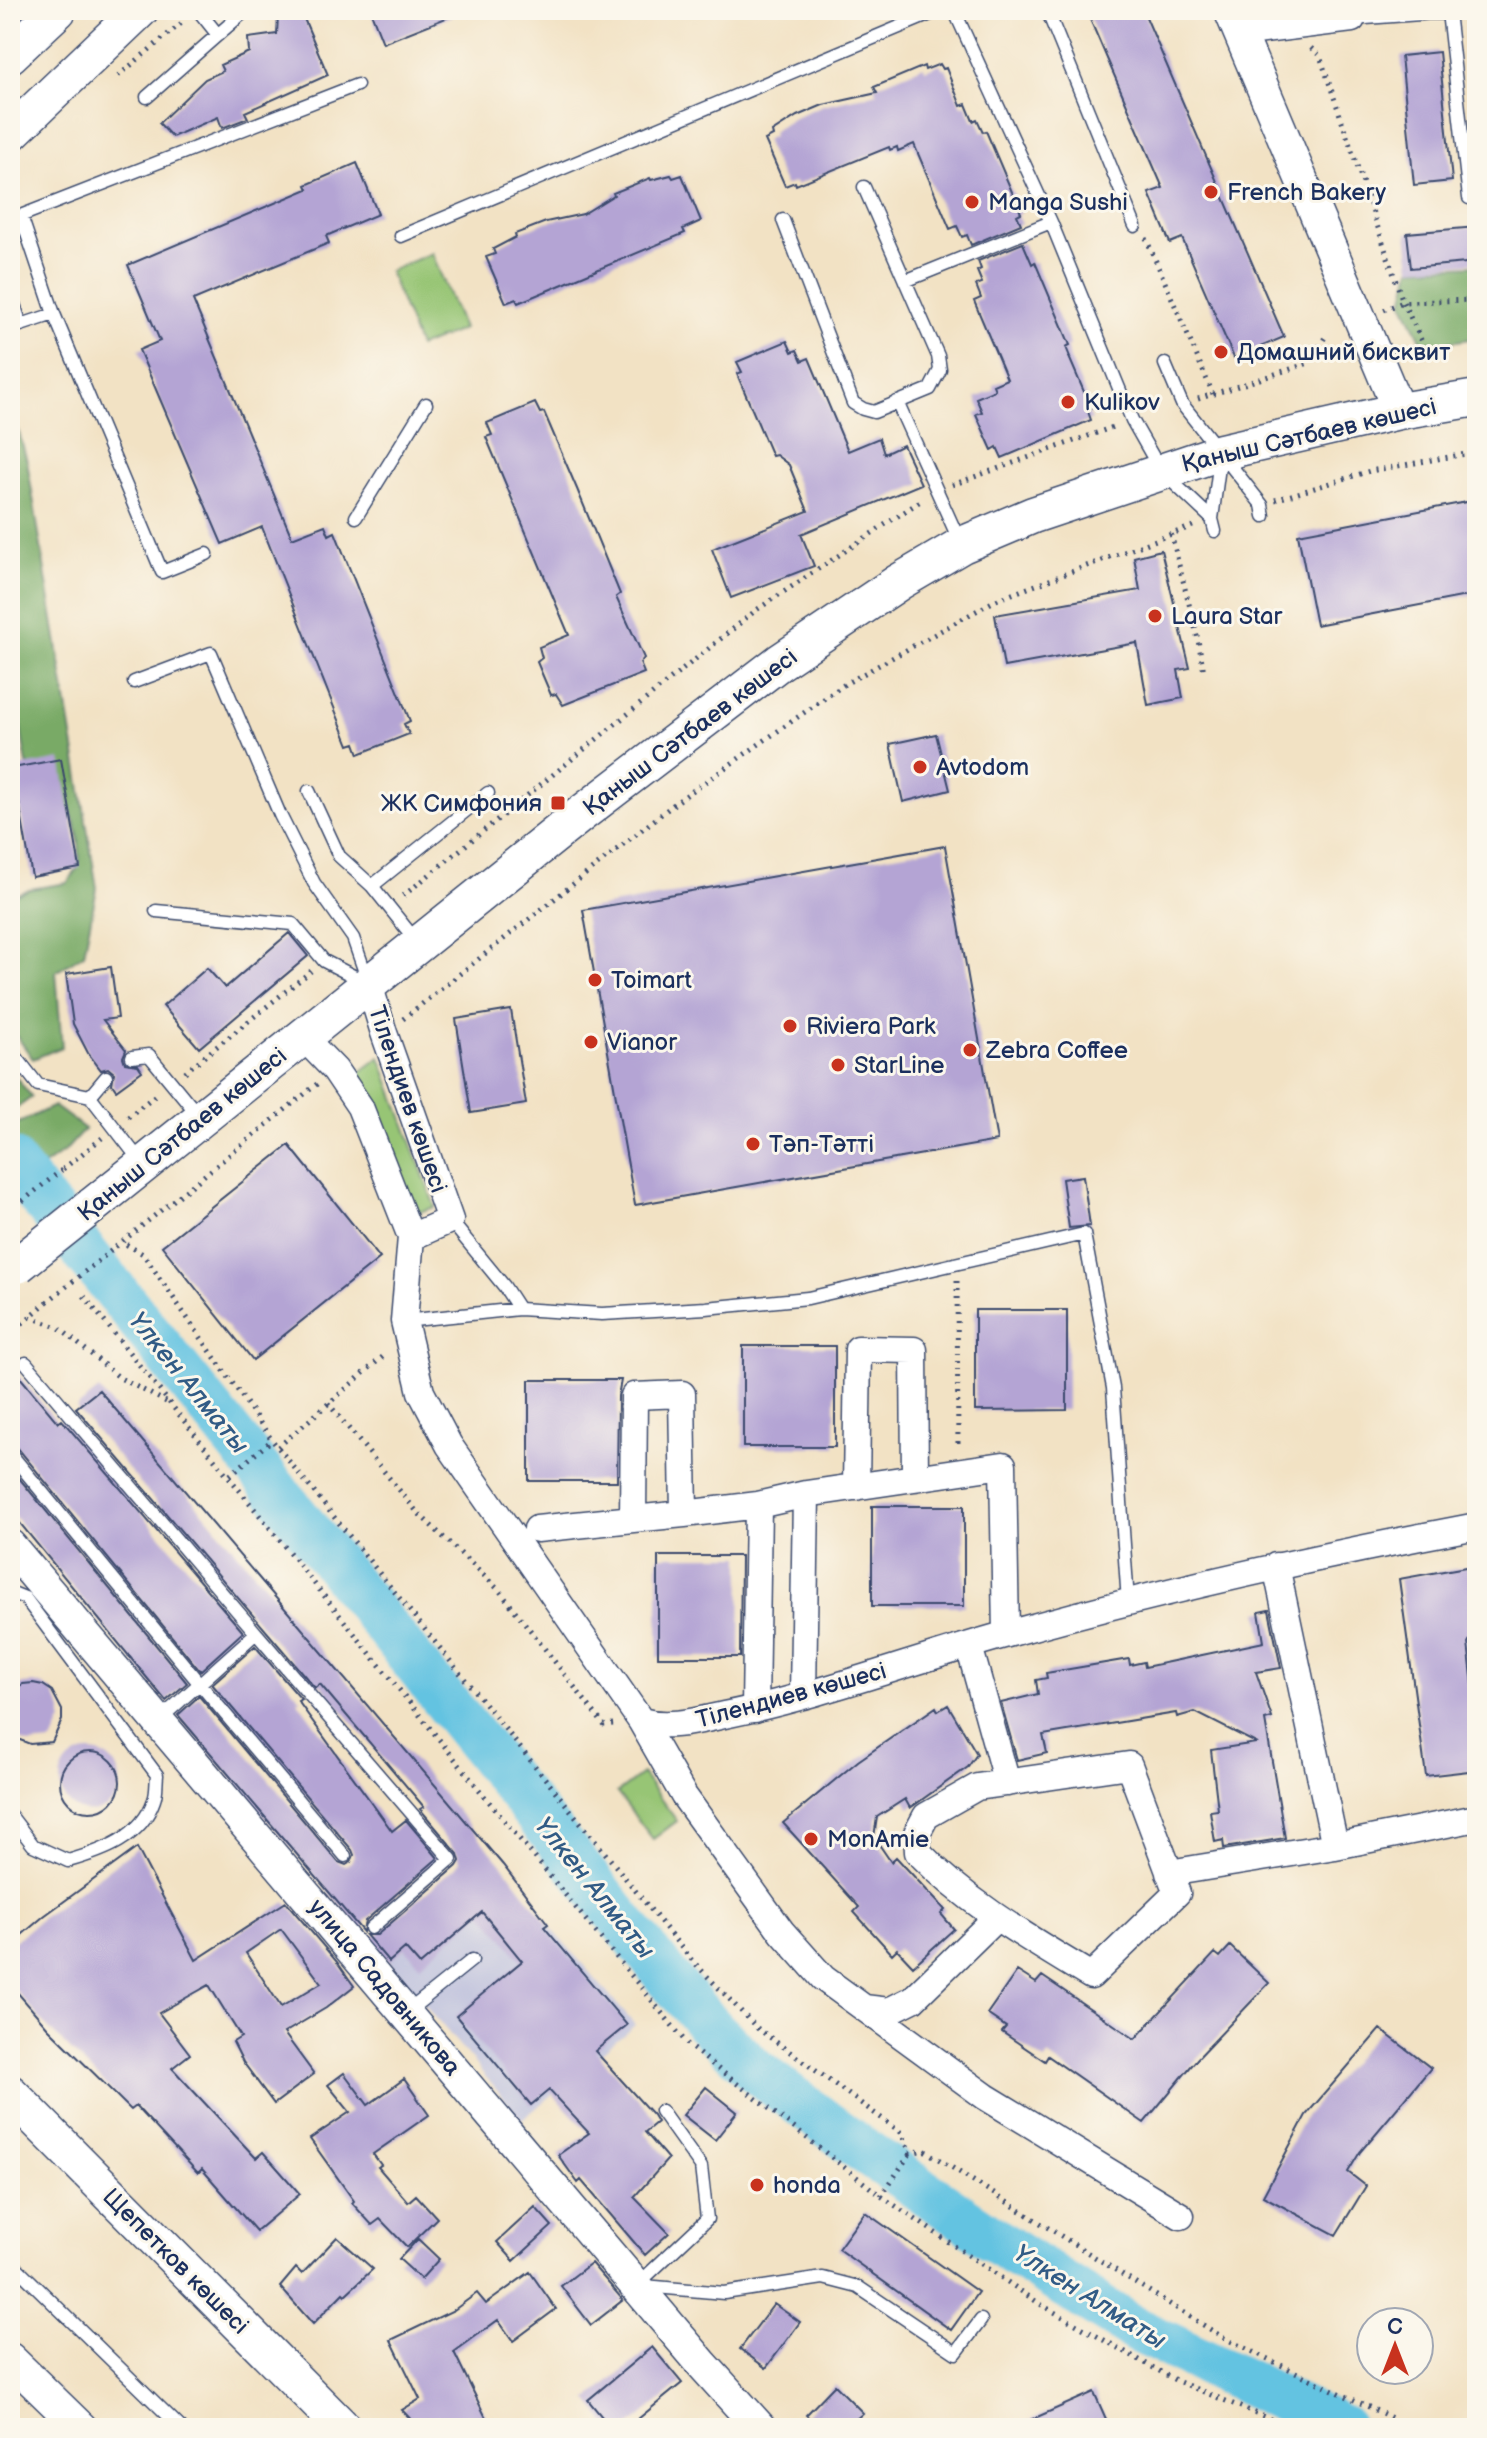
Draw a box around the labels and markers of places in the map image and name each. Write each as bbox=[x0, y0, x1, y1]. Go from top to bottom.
place label: French Bakery bbox=[1227, 178, 1386, 207]
marker: French Bakery bbox=[1202, 183, 1220, 201]
place label: Manga Sushi bbox=[988, 188, 1128, 217]
marker: Manga Sushi bbox=[963, 193, 981, 211]
place label: Домашний бисквит bbox=[1237, 338, 1450, 367]
marker: Домашний бисквит bbox=[1212, 343, 1230, 361]
place label: Kulikov bbox=[1084, 388, 1160, 417]
marker: Kulikov bbox=[1059, 393, 1077, 411]
place label: Laura Star bbox=[1171, 602, 1283, 631]
marker: Laura Star bbox=[1146, 607, 1164, 625]
place label: Avtodom bbox=[936, 753, 1029, 782]
marker: Avtodom bbox=[911, 758, 929, 776]
place label: ЖК Симфония bbox=[381, 789, 542, 818]
marker: ЖК Симфония bbox=[549, 794, 567, 812]
place label: Toimart bbox=[611, 966, 693, 995]
marker: Toimart bbox=[586, 971, 604, 989]
place label: Riviera Park bbox=[806, 1012, 936, 1041]
marker: Riviera Park bbox=[781, 1017, 799, 1035]
place label: Vianor bbox=[607, 1028, 677, 1057]
marker: Vianor bbox=[582, 1033, 600, 1051]
place label: Zebra Coffee bbox=[985, 1036, 1128, 1065]
marker: Zebra Coffee bbox=[961, 1041, 979, 1059]
place label: StarLine bbox=[854, 1051, 945, 1080]
marker: StarLine bbox=[829, 1056, 847, 1074]
place label: Тәп-Тәтті bbox=[769, 1130, 874, 1159]
marker: Тәп-Тәтті bbox=[744, 1135, 762, 1153]
place label: MonAmie bbox=[827, 1825, 929, 1854]
marker: MonAmie bbox=[802, 1830, 820, 1848]
place label: honda bbox=[773, 2171, 841, 2200]
marker: honda bbox=[748, 2176, 766, 2194]

